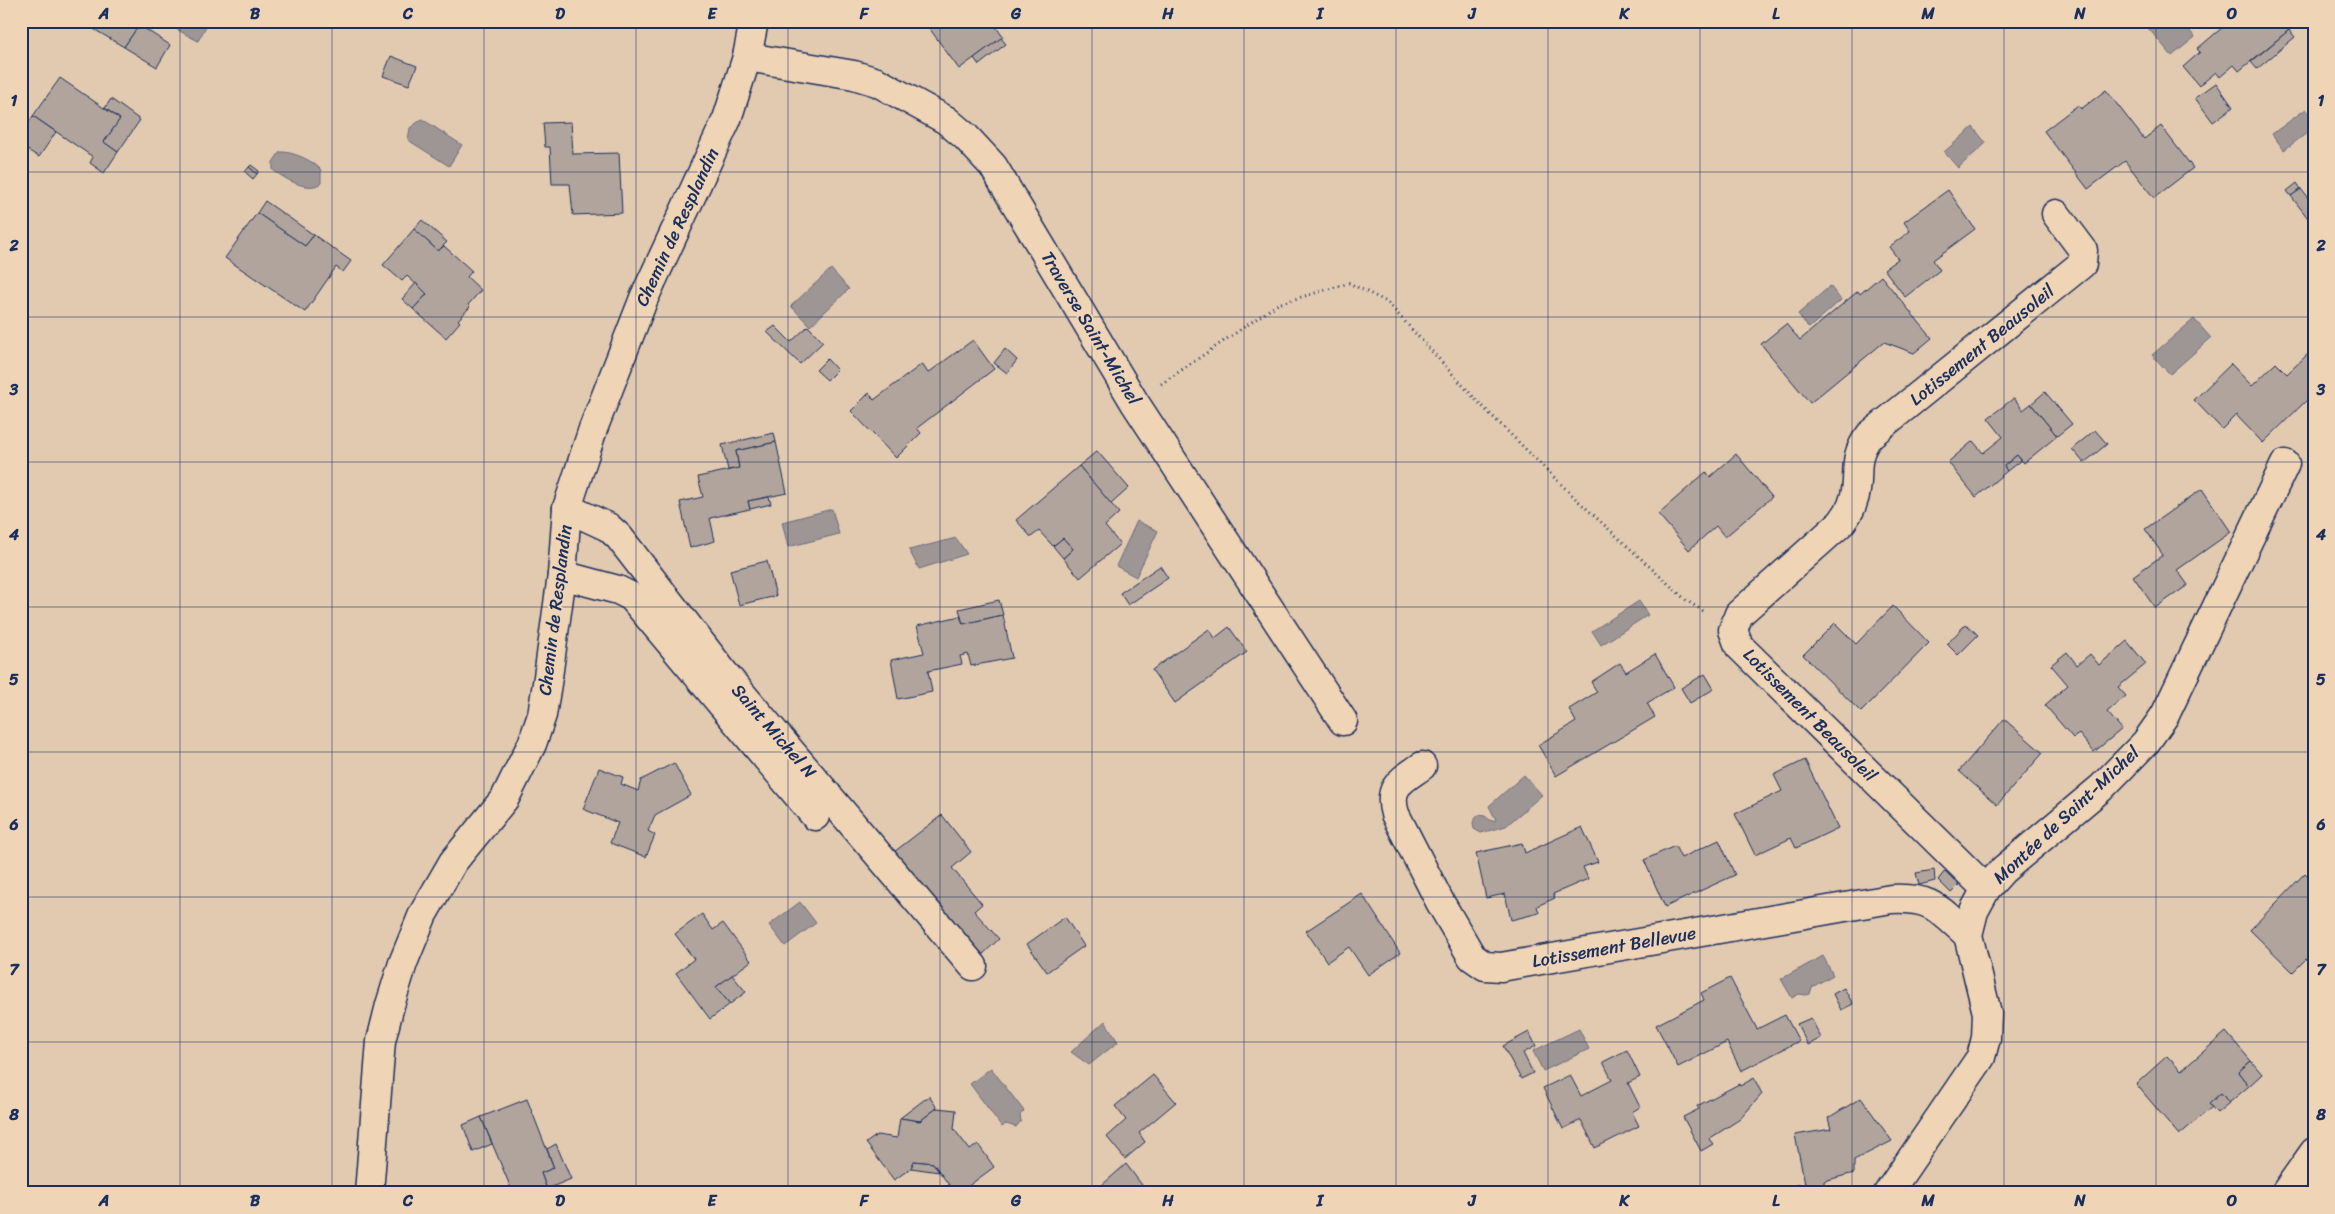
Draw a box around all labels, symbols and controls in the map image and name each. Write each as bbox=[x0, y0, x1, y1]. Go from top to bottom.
text: A bbox=[98, 0, 109, 28]
text: B bbox=[250, 0, 261, 28]
text: C bbox=[402, 0, 414, 28]
text: D bbox=[555, 0, 565, 28]
text: E bbox=[708, 0, 718, 28]
text: F bbox=[859, 0, 870, 28]
text: G bbox=[1010, 0, 1022, 28]
text: H bbox=[1161, 0, 1174, 28]
text: I bbox=[1316, 0, 1325, 28]
text: J bbox=[1467, 0, 1477, 28]
text: K bbox=[1618, 0, 1630, 28]
text: L bbox=[1772, 0, 1780, 28]
text: M bbox=[1920, 0, 1935, 28]
text: N bbox=[2073, 0, 2086, 28]
text: O bbox=[2226, 0, 2238, 28]
text: 1 bbox=[11, 86, 18, 115]
text: 1 bbox=[2318, 86, 2325, 115]
street label: Chemin de Resplandin bbox=[626, 142, 728, 312]
text: 2 bbox=[8, 231, 19, 260]
text: 2 bbox=[2315, 231, 2326, 260]
street label: Traverse Saint-Michel bbox=[1032, 245, 1150, 412]
street label: Lotissement Beausoleil bbox=[1902, 275, 2063, 414]
text: 3 bbox=[9, 375, 19, 404]
text: 3 bbox=[2316, 375, 2326, 404]
text: 4 bbox=[8, 520, 19, 549]
text: 4 bbox=[2315, 520, 2326, 549]
street label: Chemin de Resplandin bbox=[529, 522, 581, 697]
street label: Lotissement Beausoleil bbox=[1735, 640, 1886, 791]
text: 5 bbox=[9, 665, 19, 694]
text: 5 bbox=[2316, 665, 2326, 694]
street label: Saint Michel N bbox=[723, 676, 825, 786]
street label: Montée de Saint-Michel bbox=[1985, 737, 2148, 892]
text: 6 bbox=[8, 810, 19, 839]
text: 6 bbox=[2315, 810, 2326, 839]
street label: Lotissement Bellevue bbox=[1529, 917, 1699, 977]
text: 7 bbox=[9, 955, 20, 984]
text: 7 bbox=[2316, 955, 2327, 984]
text: 8 bbox=[8, 1100, 19, 1129]
text: 8 bbox=[2315, 1100, 2326, 1129]
text: A bbox=[98, 1186, 109, 1214]
text: B bbox=[250, 1186, 261, 1214]
text: C bbox=[402, 1186, 414, 1214]
text: D bbox=[555, 1186, 565, 1214]
text: E bbox=[708, 1186, 718, 1214]
text: F bbox=[859, 1186, 870, 1214]
text: G bbox=[1010, 1186, 1022, 1214]
text: H bbox=[1161, 1186, 1174, 1214]
text: I bbox=[1316, 1186, 1325, 1214]
text: J bbox=[1467, 1186, 1477, 1214]
text: K bbox=[1618, 1186, 1630, 1214]
text: L bbox=[1772, 1186, 1780, 1214]
text: M bbox=[1920, 1186, 1935, 1214]
text: N bbox=[2073, 1186, 2086, 1214]
text: O bbox=[2226, 1186, 2238, 1214]

